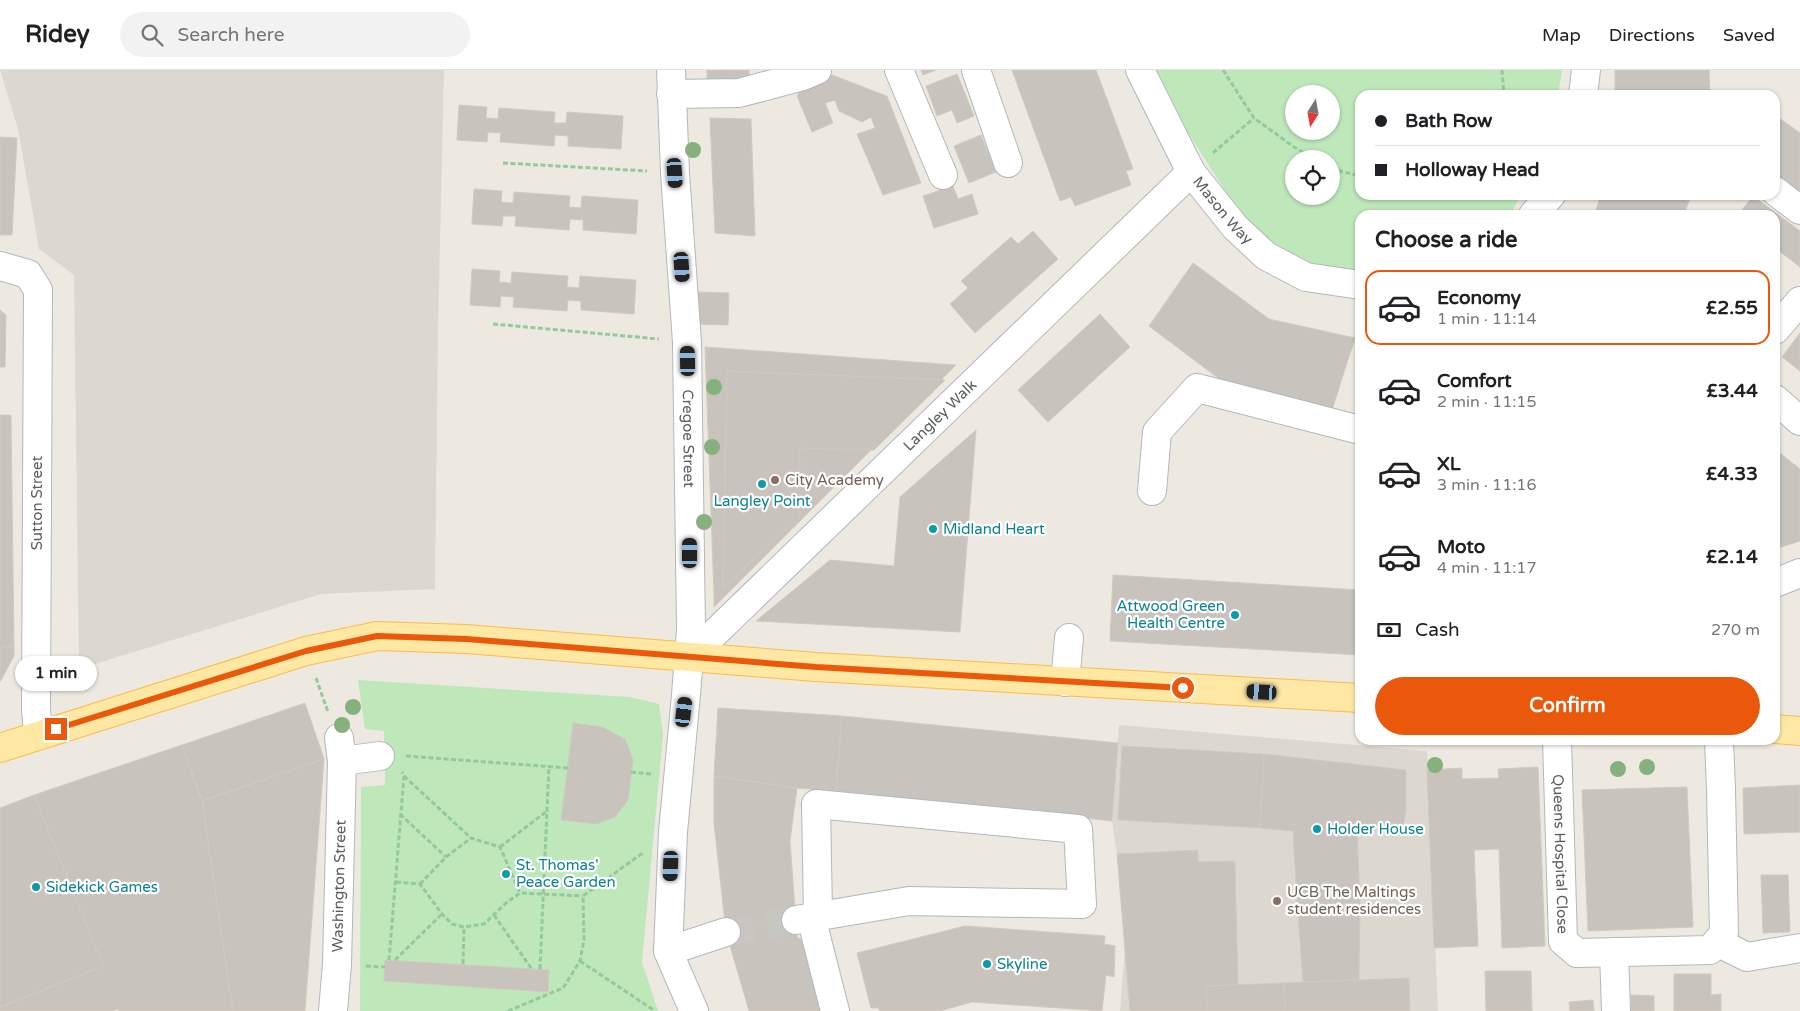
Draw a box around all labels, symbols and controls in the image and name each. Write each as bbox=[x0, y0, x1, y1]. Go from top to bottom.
search box bbox=[120, 12, 470, 57]
text: Ridey bbox=[25, 20, 90, 49]
icon: search bbox=[138, 21, 166, 49]
text: Search here bbox=[178, 24, 284, 46]
text: Map bbox=[1542, 24, 1581, 46]
text: Directions bbox=[1609, 24, 1695, 46]
text: Saved bbox=[1723, 24, 1775, 46]
north arrow bbox=[1285, 85, 1340, 140]
map controls bbox=[1285, 85, 1340, 205]
text: Bath Row bbox=[1405, 110, 1492, 132]
button: locate bbox=[1285, 150, 1340, 205]
car bbox=[666, 158, 683, 188]
text: Holloway Head bbox=[1405, 159, 1540, 181]
street label: Mason Way bbox=[1189, 173, 1257, 248]
text: Choose a ride bbox=[1375, 227, 1518, 253]
car bbox=[673, 252, 690, 282]
icon: car bbox=[1377, 285, 1422, 330]
text: Economy bbox=[1437, 287, 1521, 309]
text: £2.55 bbox=[1706, 297, 1758, 319]
text: 1 min · 11:14 bbox=[1437, 309, 1536, 329]
car bbox=[680, 346, 695, 376]
icon: car bbox=[1377, 368, 1422, 413]
text: Comfort bbox=[1437, 370, 1511, 392]
street label: Langley Walk bbox=[899, 376, 980, 455]
text: £3.44 bbox=[1706, 380, 1758, 402]
street label: Cregoe Street bbox=[679, 389, 698, 488]
text: 2 min · 11:15 bbox=[1437, 392, 1536, 412]
icon: car bbox=[1377, 451, 1422, 496]
text: XL bbox=[1437, 453, 1461, 475]
street label: Sutton Street bbox=[28, 455, 46, 550]
text: £4.33 bbox=[1706, 463, 1758, 485]
place label: City Academy bbox=[785, 471, 884, 489]
marker: City Academy bbox=[769, 474, 781, 486]
text: 3 min · 11:16 bbox=[1437, 475, 1536, 495]
marker: Langley Point bbox=[756, 478, 768, 490]
place label: Langley Point bbox=[713, 492, 811, 510]
place label: Midland Heart bbox=[943, 520, 1045, 538]
marker: Midland Heart bbox=[927, 523, 939, 535]
icon: car bbox=[1377, 534, 1422, 579]
text: Moto bbox=[1437, 536, 1485, 558]
car bbox=[682, 538, 697, 568]
text: £2.14 bbox=[1706, 546, 1758, 568]
text: 4 min · 11:17 bbox=[1437, 558, 1536, 578]
place label: Attwood Green Health Centre bbox=[1116, 597, 1225, 632]
marker: Attwood Green Health Centre bbox=[1229, 609, 1241, 621]
icon: cash bbox=[1375, 616, 1403, 644]
text: Cash bbox=[1415, 619, 1460, 641]
text: 270 m bbox=[1711, 620, 1760, 640]
callout: 1 min bbox=[15, 656, 97, 692]
text: 1 min bbox=[35, 663, 77, 683]
route start bbox=[1172, 677, 1194, 699]
button: Confirm bbox=[1375, 677, 1760, 735]
car bbox=[1246, 684, 1277, 700]
car bbox=[674, 696, 693, 728]
route end bbox=[45, 718, 67, 740]
street label: Queens Hospital Close bbox=[1549, 774, 1572, 934]
street label: Washington Street bbox=[328, 819, 350, 953]
place label: Holder House bbox=[1327, 820, 1424, 838]
marker: Holder House bbox=[1311, 823, 1323, 835]
car bbox=[662, 851, 679, 881]
place label: St. Thomas' Peace Garden bbox=[516, 856, 616, 891]
marker: St. Thomas' Peace Garden bbox=[500, 868, 512, 880]
place label: Sidekick Games bbox=[46, 878, 158, 896]
marker: Sidekick Games bbox=[30, 881, 42, 893]
place label: UCB The Maltings student residences bbox=[1287, 883, 1421, 918]
marker: UCB The Maltings student residences bbox=[1271, 895, 1283, 907]
place label: Skyline bbox=[997, 955, 1047, 973]
marker: Skyline bbox=[981, 958, 993, 970]

